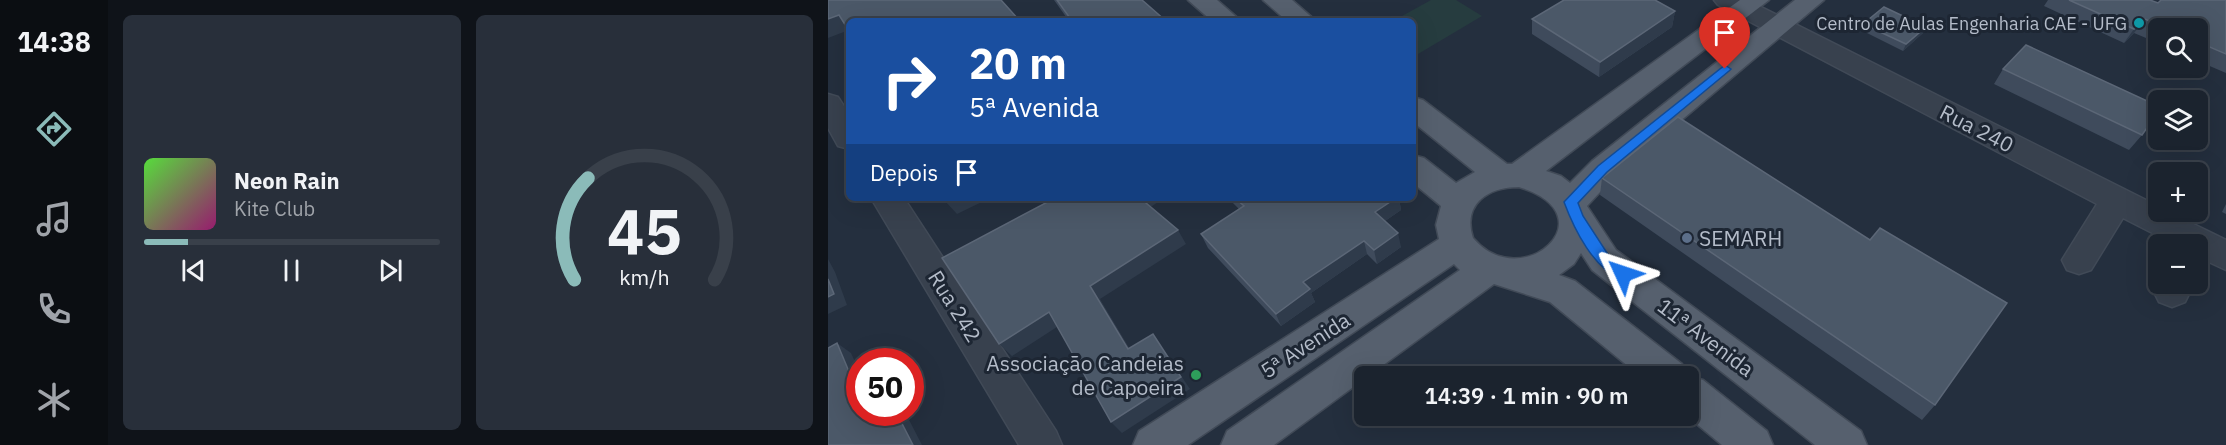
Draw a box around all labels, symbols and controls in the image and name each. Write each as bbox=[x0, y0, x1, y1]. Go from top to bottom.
pin bbox=[1699, 7, 1750, 69]
place label: Centro de Aulas Engenharia CAE - UFG bbox=[1816, 12, 2127, 35]
icon: arrive bbox=[1708, 16, 1741, 49]
marker: Centro de Aulas Engenharia CAE - UFG bbox=[2132, 16, 2146, 30]
map controls bbox=[2148, 18, 2208, 294]
button: search bbox=[2148, 18, 2208, 78]
text: 14:38 bbox=[17, 24, 91, 59]
text: 20 m bbox=[969, 36, 1067, 91]
icon: right bbox=[870, 42, 948, 120]
text: 5ª Avenida bbox=[969, 89, 1099, 124]
button: layers bbox=[2148, 90, 2208, 150]
street label: Rua 240 bbox=[1935, 98, 2019, 158]
icon: directions bbox=[33, 108, 75, 150]
icon: arrive bbox=[950, 156, 983, 189]
text: Depois bbox=[870, 158, 938, 187]
button: + bbox=[2148, 162, 2208, 222]
text: Neon Rain bbox=[234, 166, 340, 195]
text: 45 bbox=[607, 190, 682, 271]
text: Kite Club bbox=[234, 195, 315, 222]
icon: music bbox=[33, 198, 75, 240]
place label: SEMARH bbox=[1699, 224, 1782, 252]
marker: SEMARH bbox=[1680, 231, 1694, 245]
button: − bbox=[2148, 234, 2208, 294]
position arrow bbox=[1591, 242, 1655, 306]
icon: previous bbox=[177, 254, 210, 287]
icon: pause bbox=[275, 254, 308, 287]
icon: next bbox=[374, 254, 407, 287]
text: km/h bbox=[619, 263, 669, 291]
street label: Rua 242 bbox=[922, 265, 988, 347]
icon: phone bbox=[33, 288, 75, 330]
street label: 11ª Avenida bbox=[1652, 292, 1760, 382]
street label: 5ª Avenida bbox=[1255, 306, 1355, 384]
speed limit sign: 50 bbox=[846, 348, 924, 426]
place label: Associação Candeias de Capoeira bbox=[986, 349, 1184, 401]
marker: Associação Candeias de Capoeira bbox=[1189, 368, 1203, 382]
icon: climate bbox=[33, 379, 75, 421]
text: 14:39 · 1 min · 90 m bbox=[1425, 381, 1629, 410]

